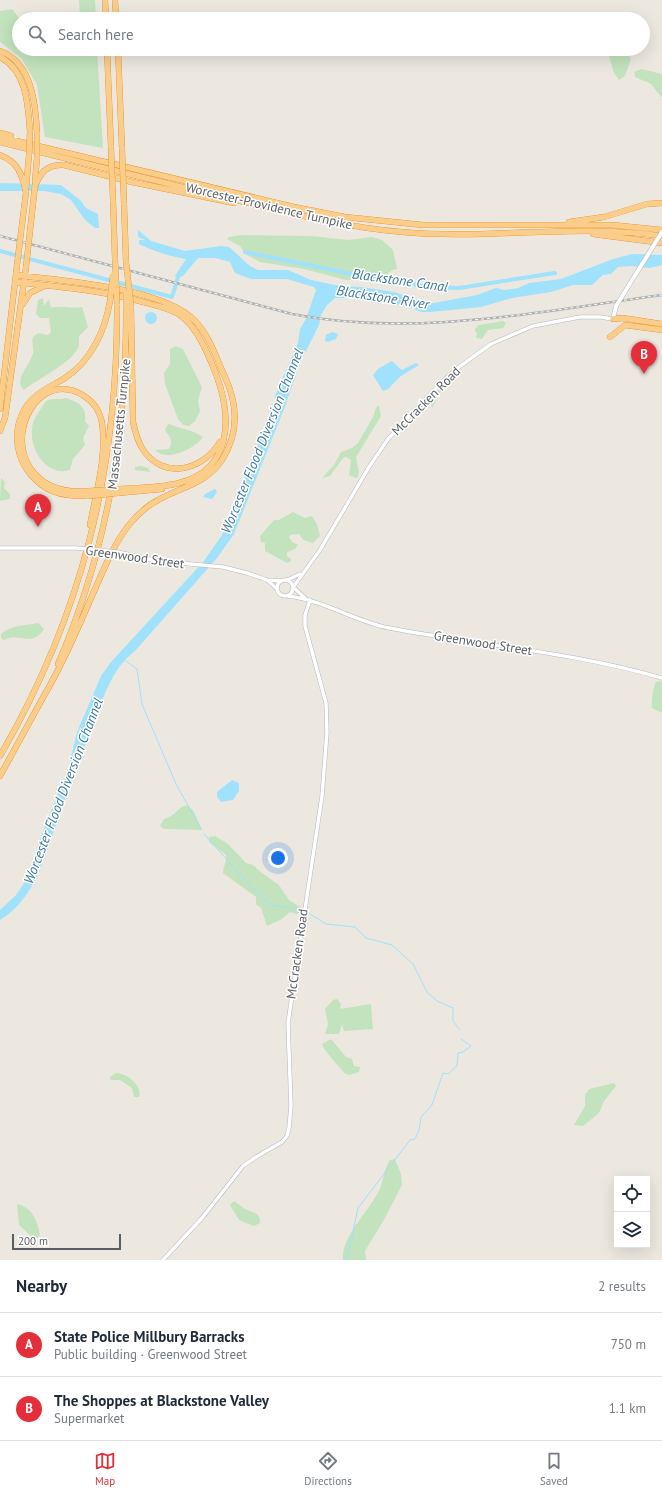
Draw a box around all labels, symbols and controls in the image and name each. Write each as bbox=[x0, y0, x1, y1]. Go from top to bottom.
search box bbox=[12, 12, 650, 56]
icon: search bbox=[26, 23, 48, 45]
text: Search here bbox=[58, 25, 134, 44]
street label: Worcester-Providence Turnpike bbox=[184, 179, 354, 233]
water label: Blackstone Canal bbox=[351, 264, 449, 296]
water label: Blackstone River bbox=[335, 281, 432, 313]
pin: B bbox=[631, 341, 657, 374]
water label: Worcester Flood Diversion Channel bbox=[217, 346, 307, 536]
street label: Massachusetts Turnpike bbox=[104, 358, 134, 490]
street label: McCracken Road bbox=[388, 363, 464, 439]
pin: A bbox=[25, 494, 51, 527]
street label: Greenwood Street bbox=[85, 542, 186, 572]
street label: Greenwood Street bbox=[432, 627, 534, 659]
water label: Worcester Flood Diversion Channel bbox=[19, 695, 107, 887]
your location bbox=[268, 848, 288, 868]
street label: McCracken Road bbox=[282, 908, 312, 1000]
map controls bbox=[614, 1176, 650, 1248]
button: locate bbox=[614, 1176, 650, 1212]
button: layers bbox=[614, 1212, 650, 1248]
scale bar bbox=[12, 1232, 121, 1251]
text: 200 m bbox=[18, 1234, 48, 1248]
text: Nearby bbox=[16, 1275, 67, 1297]
text: 2 results bbox=[598, 1278, 646, 1295]
text: State Police Millbury Barracks bbox=[54, 1327, 245, 1346]
text: A bbox=[25, 1336, 33, 1353]
text: 750 m bbox=[611, 1336, 646, 1353]
text: Public building · Greenwood Street bbox=[54, 1346, 247, 1363]
text: The Shoppes at Blackstone Valley bbox=[54, 1391, 269, 1410]
text: B bbox=[25, 1400, 33, 1417]
text: 1.1 km bbox=[609, 1400, 646, 1417]
text: Supermarket bbox=[54, 1410, 124, 1427]
tab: Map bbox=[94, 1450, 116, 1488]
tab: Directions bbox=[304, 1450, 352, 1488]
tab: Saved bbox=[540, 1450, 568, 1488]

